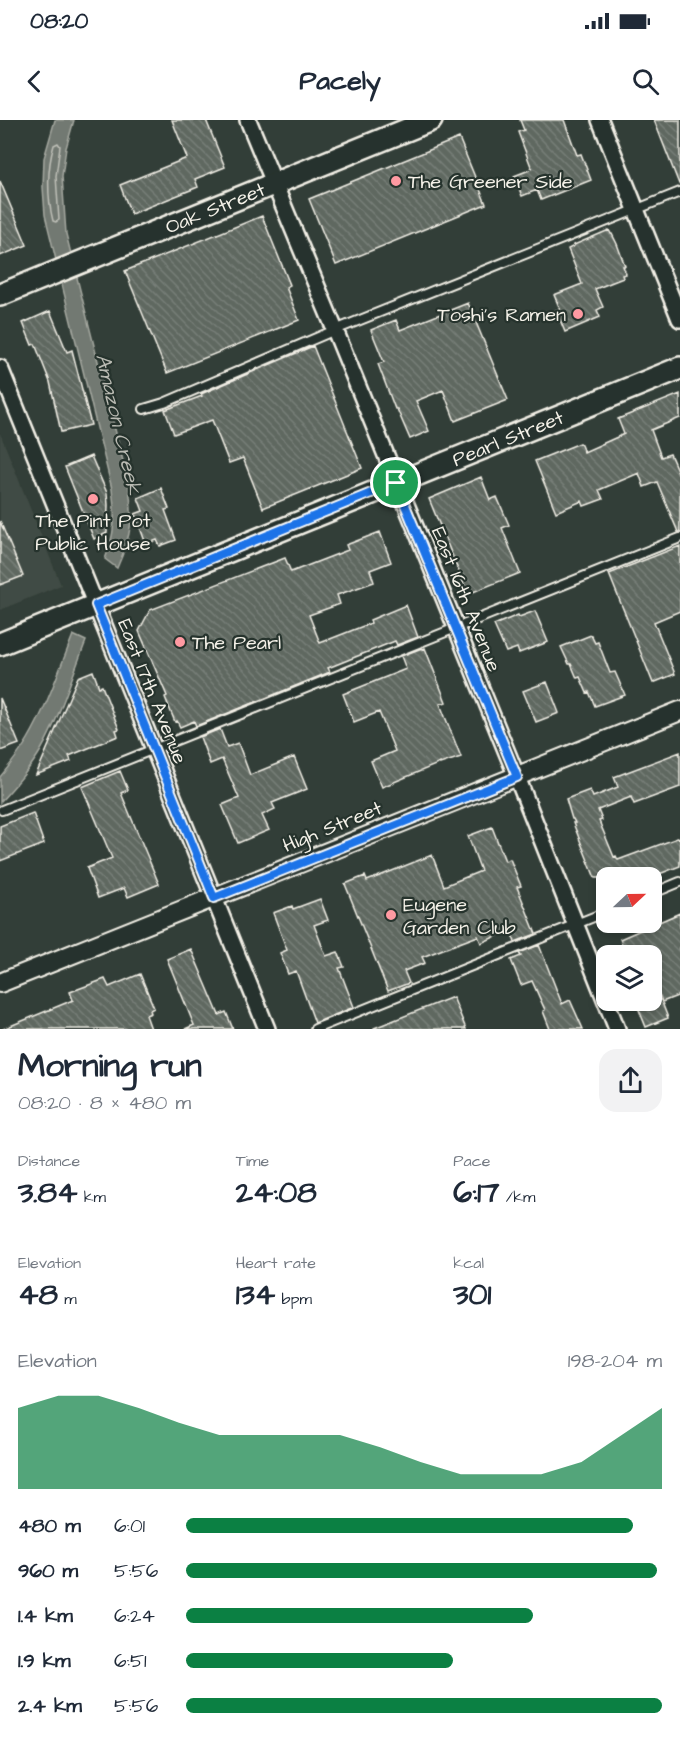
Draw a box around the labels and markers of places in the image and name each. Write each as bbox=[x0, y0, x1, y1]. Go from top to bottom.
place label: The Greener Side bbox=[408, 168, 573, 196]
marker: The Greener Side bbox=[389, 174, 403, 188]
place label: Toshi's Ramen bbox=[437, 301, 566, 329]
marker: Toshi's Ramen bbox=[571, 307, 585, 321]
pin bbox=[370, 457, 421, 508]
marker: The Pint Pot Public House bbox=[86, 492, 100, 506]
place label: The Pint Pot Public House bbox=[35, 507, 151, 558]
place label: The Pearl bbox=[192, 629, 281, 657]
marker: The Pearl bbox=[173, 635, 187, 649]
place label: Eugene Garden Club bbox=[403, 891, 516, 942]
marker: Eugene Garden Club bbox=[384, 908, 398, 922]

